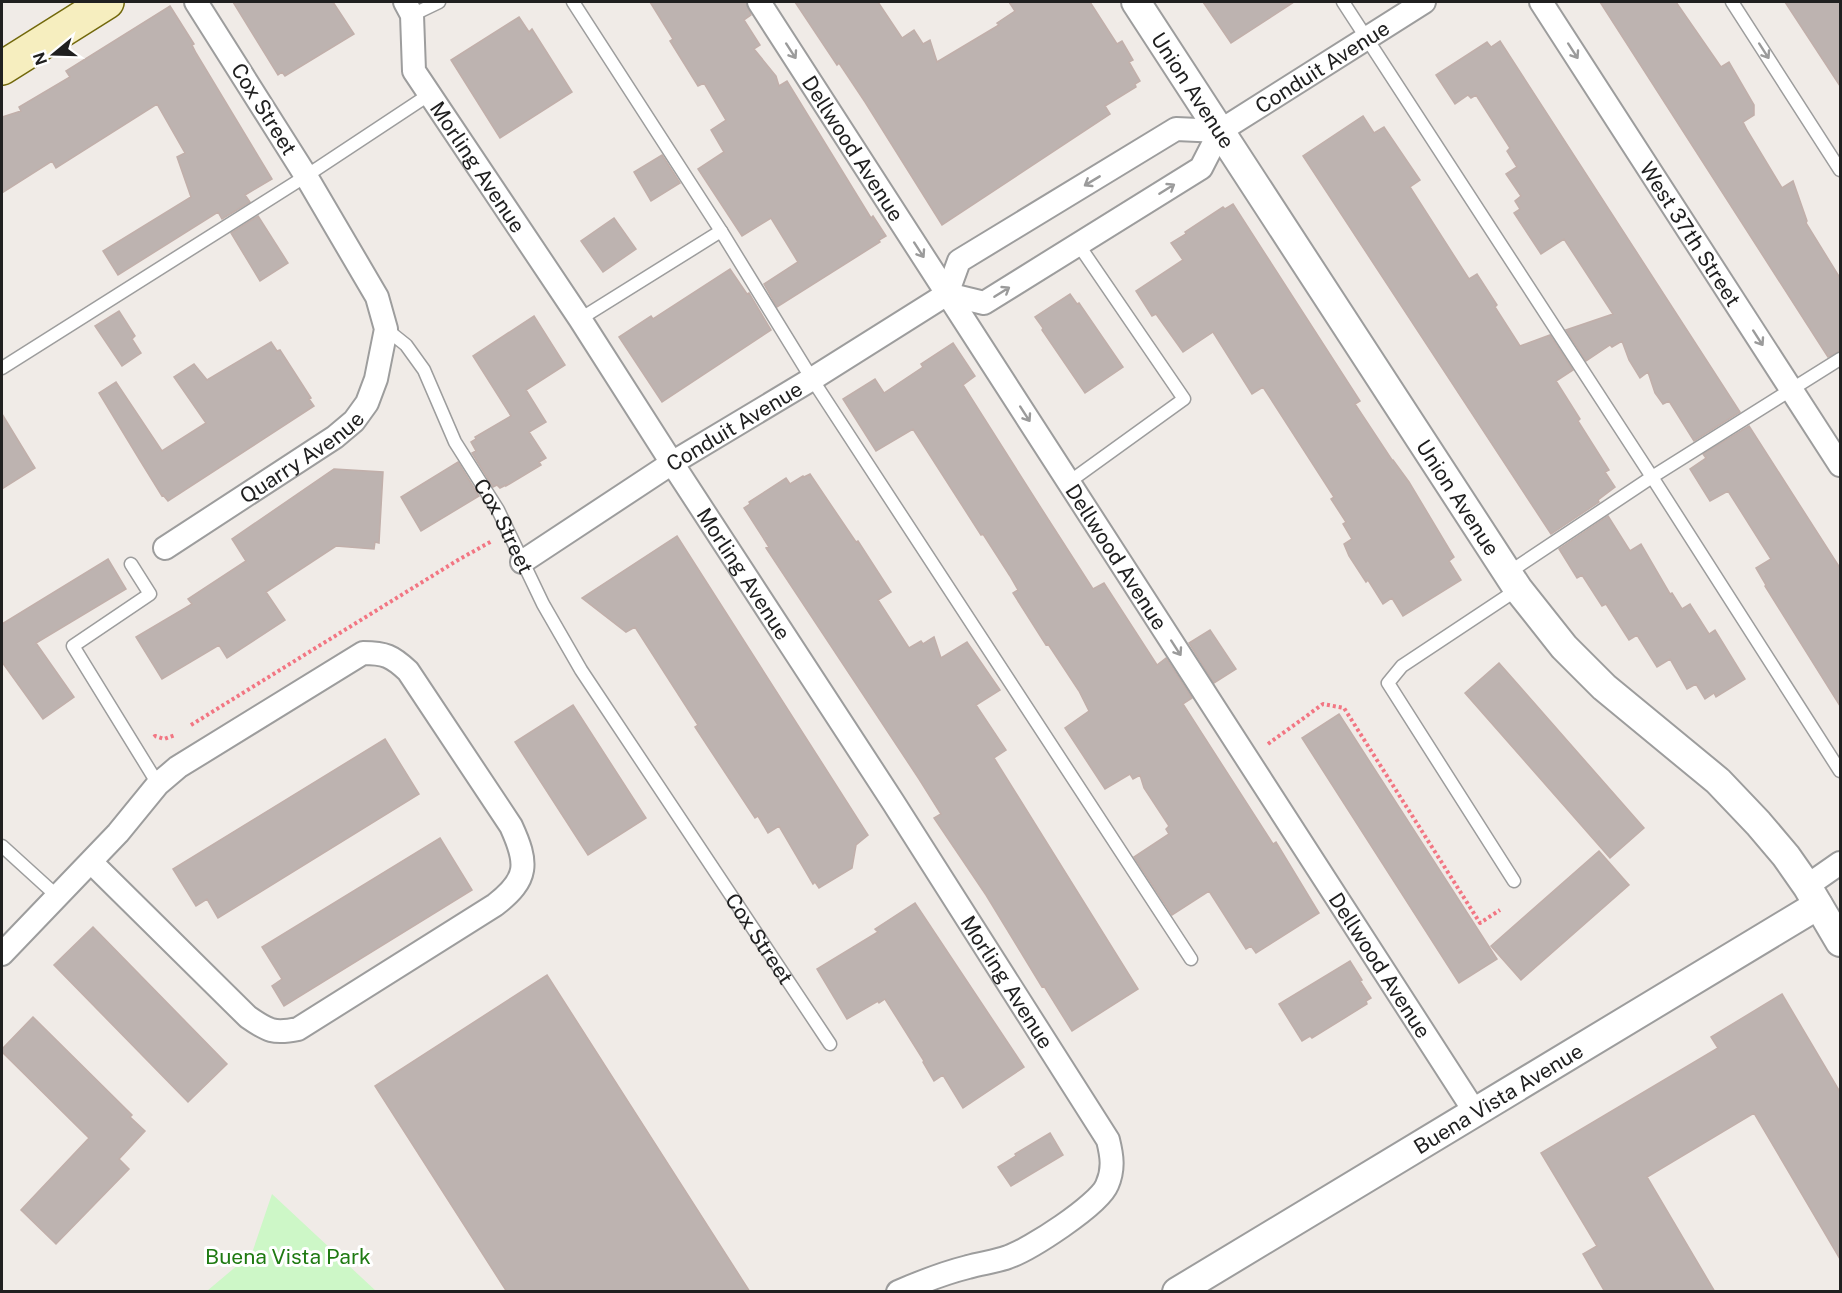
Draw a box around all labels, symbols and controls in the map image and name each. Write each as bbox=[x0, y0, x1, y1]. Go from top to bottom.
street label: Conduit Avenue bbox=[1250, 15, 1394, 118]
north arrow bbox=[24, 24, 84, 84]
street label: Union Avenue bbox=[1146, 27, 1240, 153]
one-way arrow bbox=[784, 42, 797, 59]
one-way arrow bbox=[1566, 42, 1579, 59]
one-way arrow bbox=[1758, 42, 1770, 59]
text: N bbox=[29, 50, 51, 68]
street label: Cox Street bbox=[226, 58, 302, 160]
street label: Dellwood Avenue bbox=[797, 71, 909, 226]
street label: Morling Avenue bbox=[425, 96, 531, 237]
street label: West 37th Street bbox=[1635, 157, 1746, 311]
one-way arrow bbox=[1084, 175, 1101, 187]
one-way arrow bbox=[1158, 182, 1175, 194]
one-way arrow bbox=[913, 241, 925, 258]
one-way arrow bbox=[993, 285, 1010, 297]
one-way arrow bbox=[1753, 329, 1765, 346]
street label: Conduit Avenue bbox=[662, 375, 806, 476]
one-way arrow bbox=[1019, 405, 1031, 421]
street label: Quarry Avenue bbox=[235, 407, 369, 508]
street label: Union Avenue bbox=[1412, 435, 1505, 560]
street label: Cox Street bbox=[469, 474, 539, 577]
street label: Dellwood Avenue bbox=[1061, 479, 1173, 634]
street label: Morling Avenue bbox=[692, 503, 796, 644]
one-way arrow bbox=[1170, 639, 1182, 656]
street label: Cox Street bbox=[720, 888, 799, 989]
street label: Dellwood Avenue bbox=[1324, 888, 1436, 1043]
street label: Morling Avenue bbox=[956, 911, 1059, 1053]
street label: Buena Vista Avenue bbox=[1409, 1038, 1587, 1159]
park label: Buena Vista Park bbox=[205, 1244, 371, 1269]

